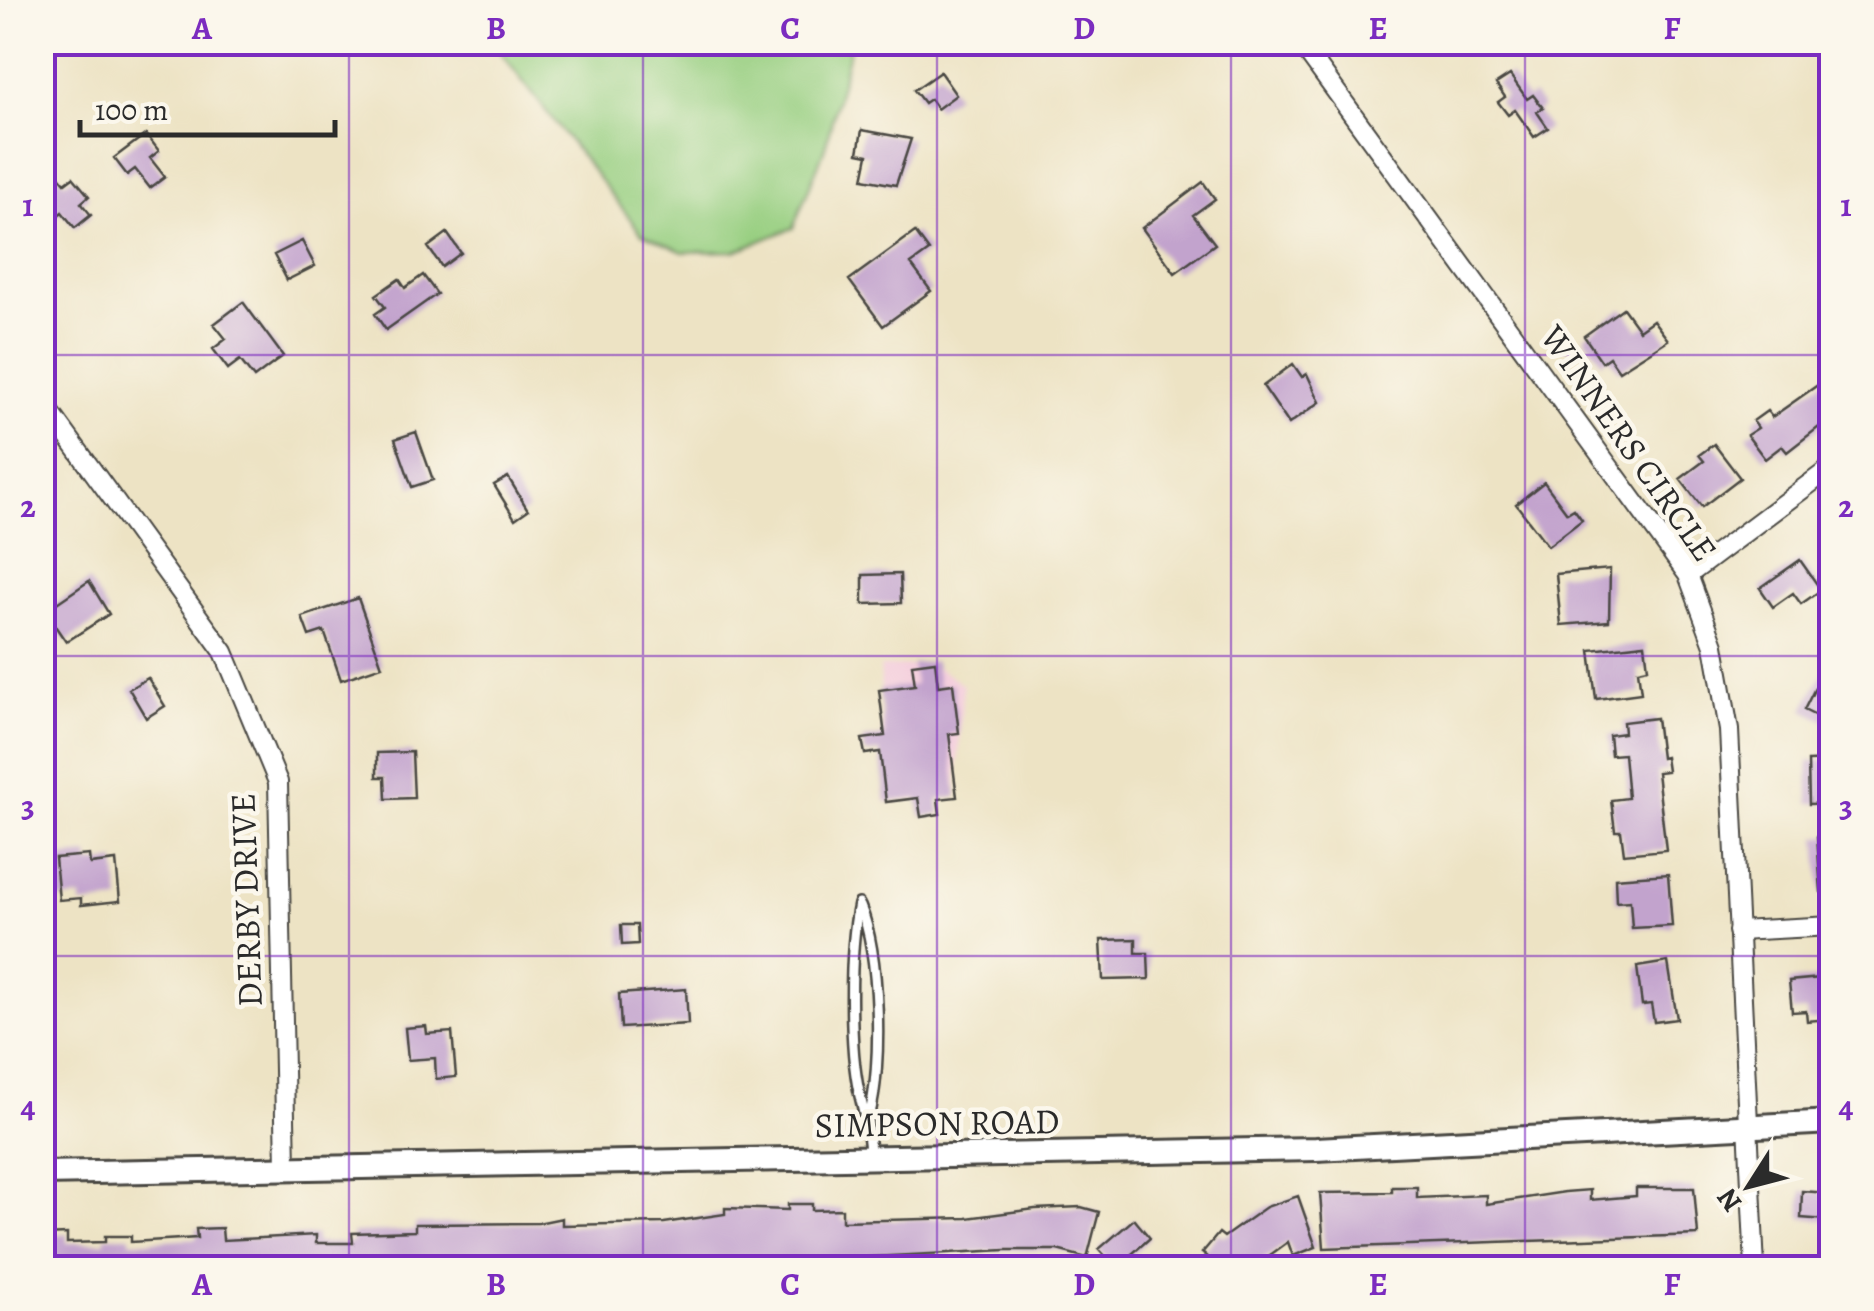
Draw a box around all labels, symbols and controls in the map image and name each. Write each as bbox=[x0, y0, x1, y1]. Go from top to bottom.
text: A bbox=[191, 6, 213, 50]
text: B bbox=[486, 6, 506, 50]
text: C bbox=[780, 6, 800, 50]
text: D bbox=[1073, 6, 1095, 50]
text: E bbox=[1368, 6, 1388, 50]
text: F bbox=[1664, 6, 1681, 50]
scale bar bbox=[80, 75, 335, 137]
text: 100 m bbox=[95, 90, 168, 130]
text: 1 bbox=[22, 183, 34, 227]
text: 1 bbox=[1840, 183, 1852, 227]
street label: WINNERS CIRCLE bbox=[1529, 314, 1728, 571]
text: 2 bbox=[20, 484, 36, 528]
text: 2 bbox=[1838, 484, 1854, 528]
text: 3 bbox=[21, 784, 35, 828]
text: 3 bbox=[1839, 784, 1853, 828]
street label: DERBY DRIVE bbox=[218, 792, 274, 1008]
text: 4 bbox=[20, 1084, 36, 1128]
text: 4 bbox=[1838, 1084, 1854, 1128]
street label: SIMPSON ROAD bbox=[814, 1097, 1060, 1149]
north arrow bbox=[1699, 1136, 1799, 1236]
text: N bbox=[1708, 1181, 1751, 1220]
text: A bbox=[191, 1262, 213, 1306]
text: B bbox=[486, 1262, 506, 1306]
text: C bbox=[780, 1262, 800, 1306]
text: D bbox=[1073, 1262, 1095, 1306]
text: E bbox=[1368, 1262, 1388, 1306]
text: F bbox=[1664, 1262, 1681, 1306]

